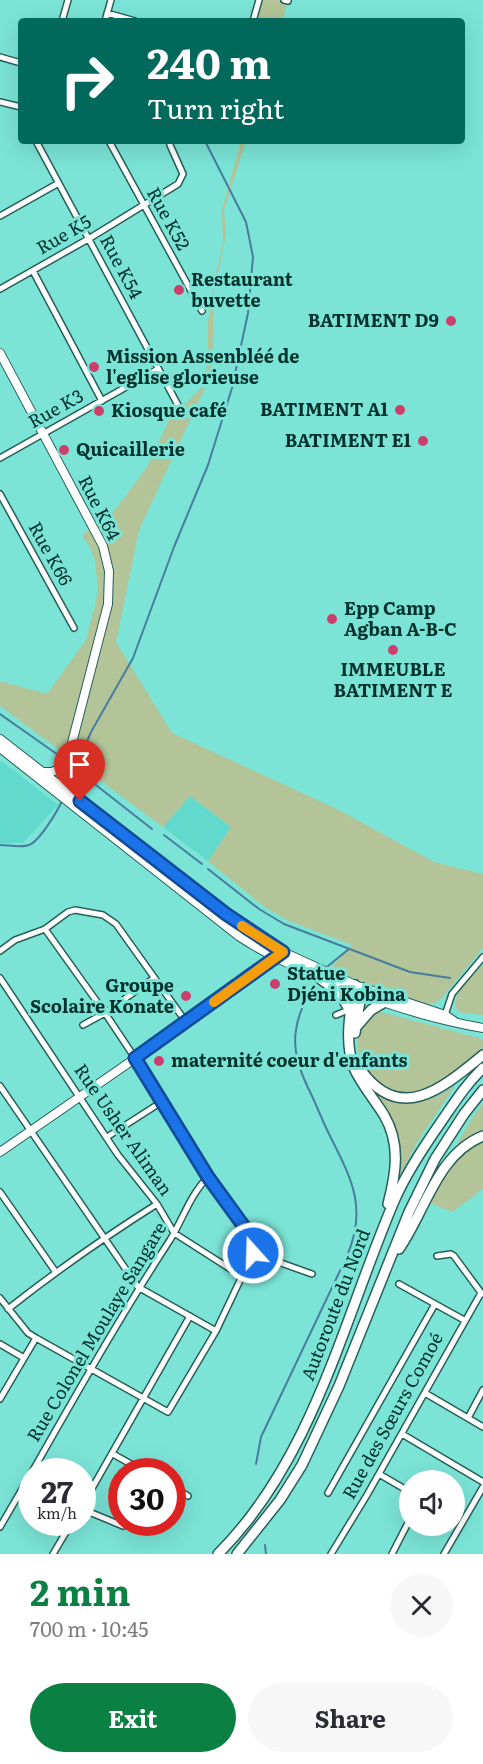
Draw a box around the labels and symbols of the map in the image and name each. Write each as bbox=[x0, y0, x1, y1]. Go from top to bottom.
street label: Rue K52 bbox=[141, 182, 198, 255]
street label: Rue K5 bbox=[31, 207, 96, 260]
street label: Rue K54 bbox=[94, 229, 151, 303]
place label: Restaurant buvette bbox=[191, 265, 293, 313]
marker: Restaurant buvette bbox=[172, 283, 186, 297]
place label: BATIMENT D9 bbox=[308, 306, 439, 333]
marker: BATIMENT D9 bbox=[444, 314, 458, 328]
place label: Mission Assenbléé de l'eglise glorieuse bbox=[106, 342, 299, 390]
marker: Mission Assenbléé de l'eglise glorieuse bbox=[87, 360, 101, 374]
street label: Rue K3 bbox=[23, 381, 88, 434]
place label: BATIMENT A1 bbox=[260, 395, 389, 422]
place label: Kiosque café bbox=[111, 396, 227, 423]
marker: BATIMENT A1 bbox=[393, 403, 407, 417]
marker: Kiosque café bbox=[92, 404, 106, 418]
place label: BATIMENT E1 bbox=[285, 426, 412, 453]
marker: BATIMENT E1 bbox=[416, 434, 430, 448]
place label: Quicaillerie bbox=[76, 435, 185, 462]
marker: Quicaillerie bbox=[57, 443, 71, 457]
street label: Rue K64 bbox=[72, 470, 128, 545]
street label: Rue K66 bbox=[23, 516, 80, 591]
place label: Epp Camp Agban A-B-C bbox=[344, 594, 457, 642]
marker: Epp Camp Agban A-B-C bbox=[325, 612, 339, 626]
marker: IMMEUBLE BATIMENT E bbox=[386, 643, 400, 657]
place label: IMMEUBLE BATIMENT E bbox=[334, 655, 452, 703]
pin bbox=[54, 739, 105, 801]
place label: Statue Djéni Kobina bbox=[287, 959, 406, 1007]
place label: Groupe Scolaire Konate bbox=[30, 971, 174, 1019]
marker: Statue Djéni Kobina bbox=[268, 977, 282, 991]
marker: Groupe Scolaire Konate bbox=[179, 989, 193, 1003]
place label: maternité coeur d'enfants bbox=[171, 1046, 408, 1073]
marker: maternité coeur d'enfants bbox=[152, 1054, 166, 1068]
street label: Rue Usher Aliman bbox=[68, 1058, 180, 1201]
street label: Rue Colonel Moulaye Sangare bbox=[19, 1216, 172, 1446]
position arrow bbox=[221, 1221, 285, 1285]
street label: Autoroute du Nord bbox=[293, 1225, 376, 1384]
street label: Rue des Sœurs Comoé bbox=[335, 1327, 449, 1504]
speed limit sign: 30 bbox=[108, 1458, 186, 1536]

